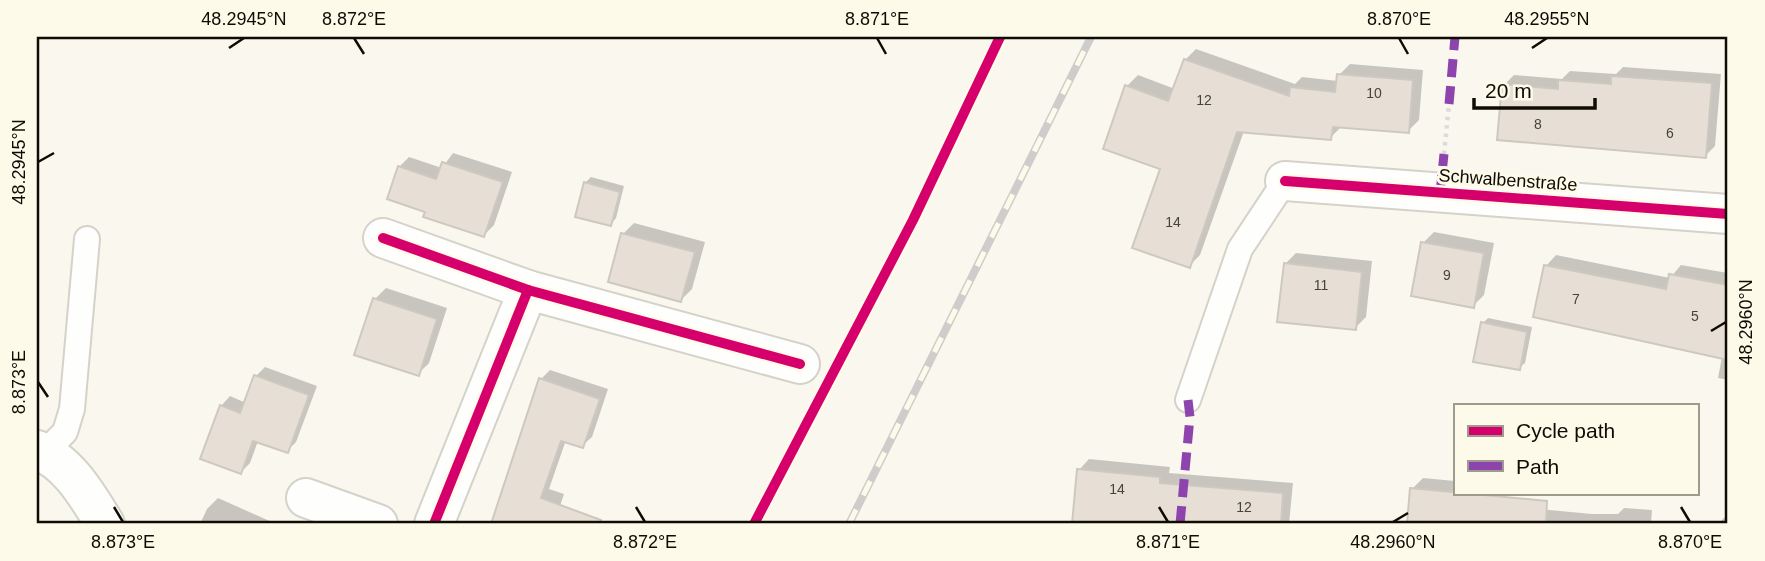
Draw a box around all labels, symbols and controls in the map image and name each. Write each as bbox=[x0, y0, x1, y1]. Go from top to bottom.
text: 48.2945°N bbox=[201, 9, 287, 29]
text: 8.872°E bbox=[322, 9, 386, 29]
text: 8.871°E bbox=[845, 9, 909, 29]
text: 8.870°E bbox=[1367, 9, 1431, 29]
text: 48.2955°N bbox=[1504, 9, 1590, 29]
scale bar bbox=[1474, 66, 1595, 110]
text: 20 m bbox=[1485, 79, 1532, 102]
house number: 10 bbox=[1366, 85, 1382, 101]
house number: 12 bbox=[1196, 92, 1212, 108]
house number: 8 bbox=[1534, 116, 1542, 132]
text: 48.2945°N bbox=[9, 119, 29, 205]
house number: 6 bbox=[1666, 125, 1674, 141]
street label: Schwalbenstraße bbox=[1438, 165, 1578, 195]
house number: 14 bbox=[1165, 214, 1181, 230]
house number: 9 bbox=[1443, 267, 1451, 283]
house number: 11 bbox=[1314, 277, 1328, 293]
text: 48.2960°N bbox=[1736, 279, 1756, 365]
house number: 7 bbox=[1572, 291, 1580, 307]
house number: 5 bbox=[1691, 308, 1699, 324]
text: 8.873°E bbox=[9, 350, 29, 414]
legend bbox=[1454, 404, 1698, 494]
text: Cycle path bbox=[1516, 419, 1615, 442]
text: Path bbox=[1516, 455, 1559, 478]
house number: 14 bbox=[1109, 481, 1125, 497]
house number: 12 bbox=[1236, 499, 1252, 515]
text: 8.873°E bbox=[91, 532, 155, 552]
text: 8.872°E bbox=[613, 532, 677, 552]
text: 8.871°E bbox=[1136, 532, 1200, 552]
text: 48.2960°N bbox=[1350, 532, 1436, 552]
text: 8.870°E bbox=[1658, 532, 1722, 552]

